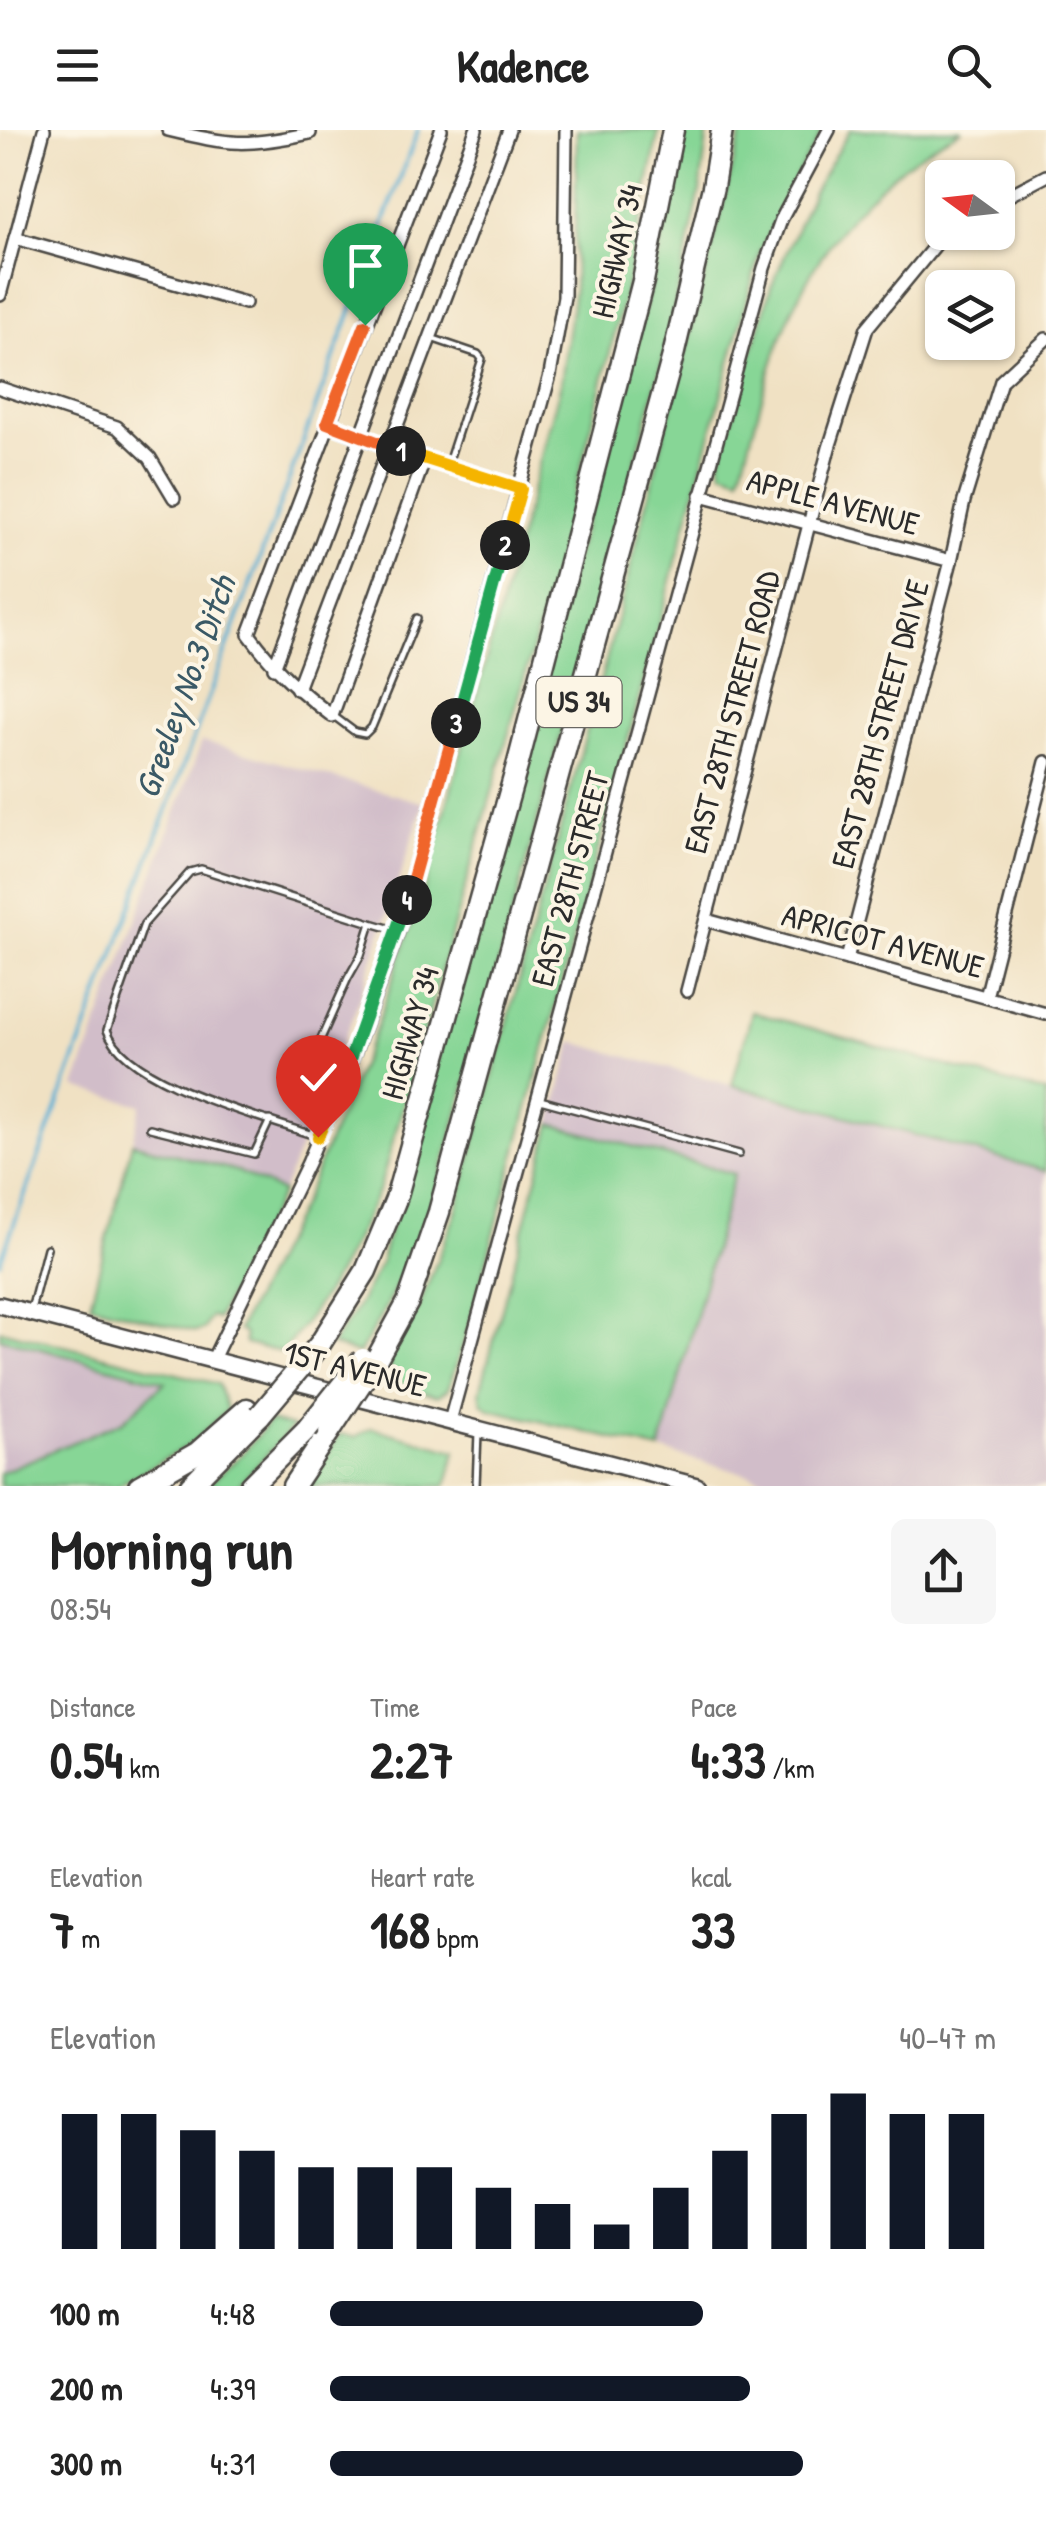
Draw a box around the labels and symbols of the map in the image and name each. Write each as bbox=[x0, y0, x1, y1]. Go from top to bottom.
north arrow bbox=[925, 160, 1015, 250]
street label: HIGHWAY 34 bbox=[580, 180, 653, 322]
pin bbox=[323, 223, 408, 326]
pin: 1 bbox=[376, 426, 426, 476]
street label: APPLE AVENUE bbox=[742, 458, 924, 545]
pin: 2 bbox=[480, 520, 530, 570]
street label: EAST 28TH STREET ROAD bbox=[673, 566, 790, 858]
water label: Greeley No.3 Ditch bbox=[123, 567, 247, 804]
street label: EAST 28TH STREET DRIVE bbox=[820, 575, 939, 873]
road number: US 34 bbox=[536, 677, 622, 727]
pin: 3 bbox=[431, 698, 481, 748]
street label: EAST 28TH STREET bbox=[520, 766, 619, 991]
pin: 4 bbox=[382, 875, 432, 925]
street label: APRICOT AVENUE bbox=[777, 893, 989, 988]
street label: HIGHWAY 34 bbox=[370, 962, 449, 1104]
pin bbox=[276, 1035, 361, 1138]
street label: 1ST AVENUE bbox=[279, 1330, 431, 1407]

